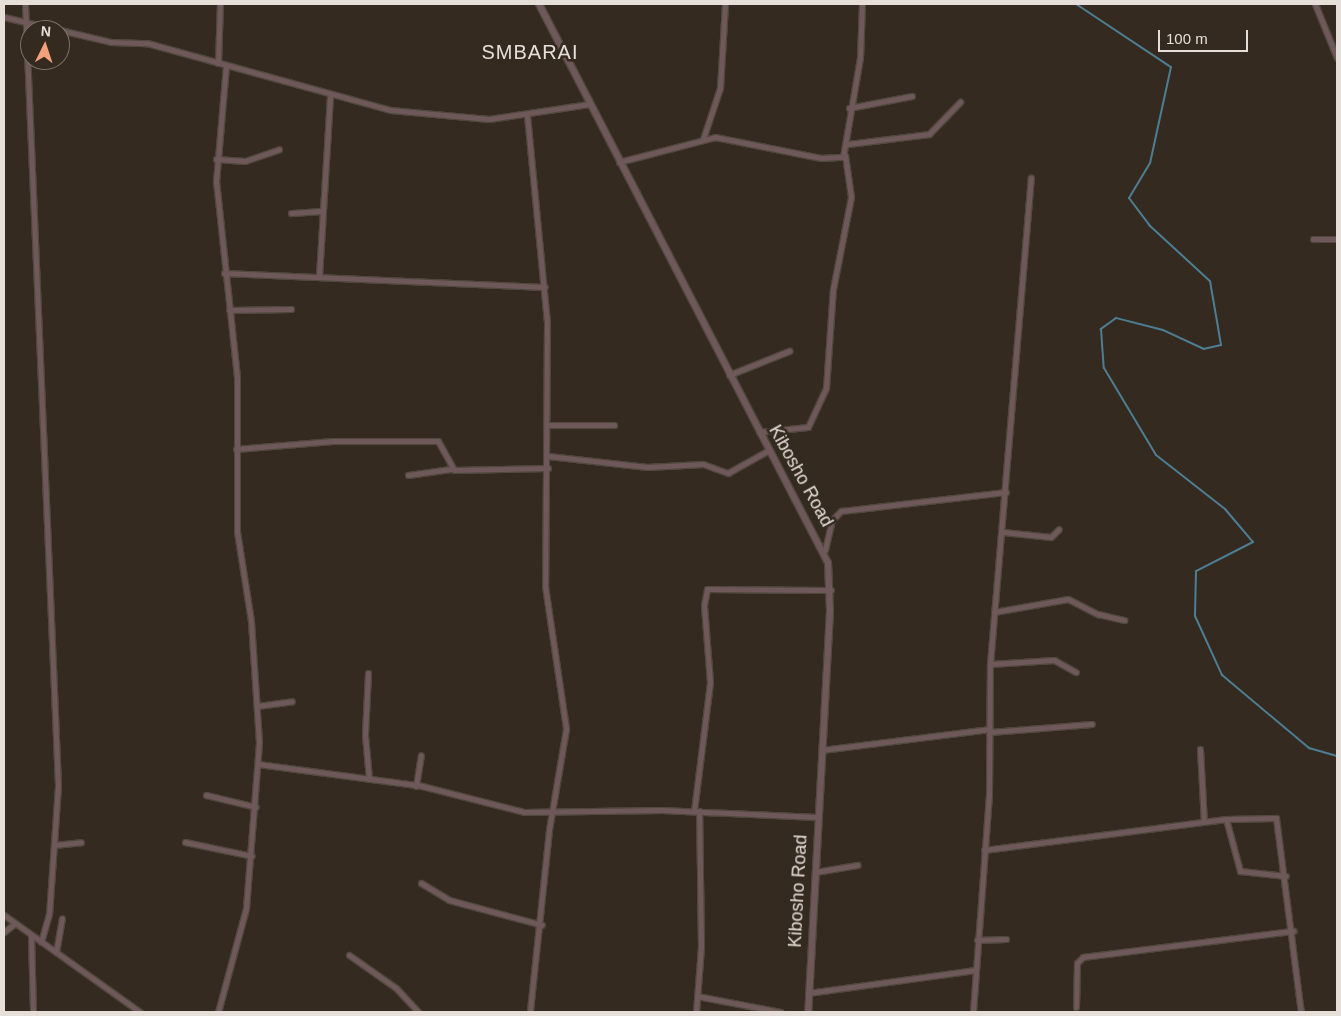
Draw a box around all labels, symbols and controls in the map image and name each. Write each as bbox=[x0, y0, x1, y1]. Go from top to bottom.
north arrow bbox=[20, 20, 70, 70]
scale bar bbox=[1161, 20, 1251, 52]
text: N bbox=[40, 23, 52, 39]
text: 100 m bbox=[1166, 30, 1208, 47]
district label: SMBARAI bbox=[481, 40, 579, 64]
street label: Kibosho Road bbox=[764, 421, 838, 531]
street label: Kibosho Road bbox=[784, 834, 812, 948]

